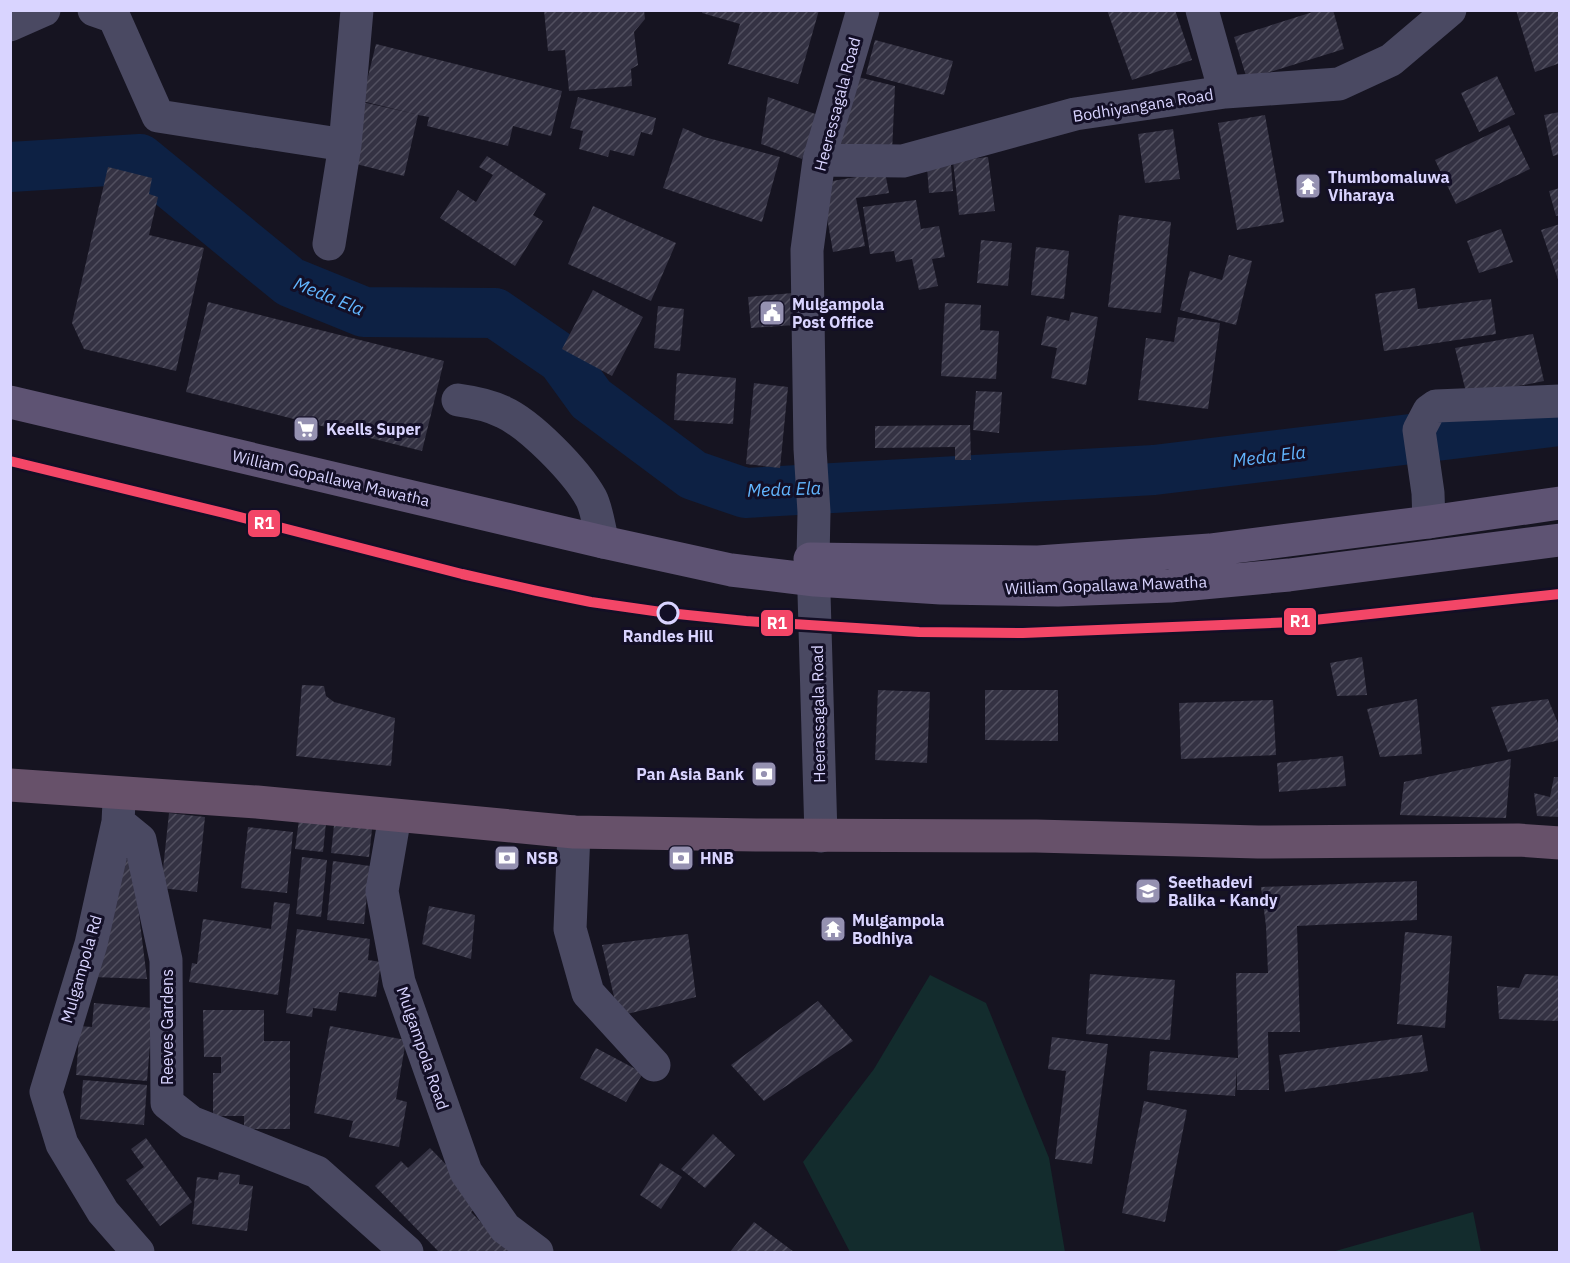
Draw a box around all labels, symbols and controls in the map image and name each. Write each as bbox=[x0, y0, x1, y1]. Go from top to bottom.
street label: Heeressagala Road bbox=[809, 35, 865, 173]
street label: Bodhiyangana Road bbox=[1071, 84, 1215, 126]
place label: Thumbomaluwa Viharaya bbox=[1328, 167, 1450, 205]
temple icon: Thumbomaluwa Viharaya bbox=[1293, 171, 1323, 201]
water label: Meda Ela bbox=[290, 271, 368, 321]
place label: Mulgampola Post Office bbox=[792, 294, 884, 332]
public building icon: Mulgampola Post Office bbox=[757, 298, 787, 328]
supermarket icon: Keells Super bbox=[291, 414, 321, 444]
place label: Keells Super bbox=[326, 419, 421, 439]
water label: Meda Ela bbox=[1231, 440, 1307, 472]
street label: William Gopallawa Mawatha bbox=[230, 446, 432, 511]
water label: Meda Ela bbox=[747, 476, 821, 502]
line badge: R1 bbox=[247, 509, 281, 538]
text: R1 bbox=[254, 513, 275, 533]
street label: William Gopallawa Mawatha bbox=[1005, 571, 1208, 599]
marker: Randles Hill bbox=[657, 602, 679, 624]
line badge: R1 bbox=[1283, 607, 1317, 636]
line badge: R1 bbox=[760, 609, 794, 637]
text: R1 bbox=[1290, 611, 1311, 631]
text: R1 bbox=[767, 613, 788, 633]
place label: Randles Hill bbox=[623, 626, 713, 646]
street label: Heerassagala Road bbox=[807, 645, 829, 783]
bank icon: Pan Asia Bank bbox=[749, 759, 779, 789]
place label: Pan Asia Bank bbox=[636, 764, 745, 784]
bank icon: NSB bbox=[492, 843, 522, 873]
bank icon: HNB bbox=[666, 843, 696, 873]
place label: NSB bbox=[526, 848, 559, 868]
place label: HNB bbox=[700, 848, 734, 868]
place label: Seethadevi Balika - Kandy bbox=[1168, 872, 1278, 910]
school or university icon: Seethadevi Balika - Kandy bbox=[1133, 876, 1163, 906]
place label: Mulgampola Bodhiya bbox=[852, 910, 944, 948]
street label: Mulgampola Rd bbox=[56, 913, 106, 1025]
temple icon: Mulgampola Bodhiya bbox=[818, 914, 848, 944]
street label: Reeves Gardens bbox=[157, 969, 177, 1085]
street label: Mulgampola Road bbox=[393, 984, 453, 1112]

